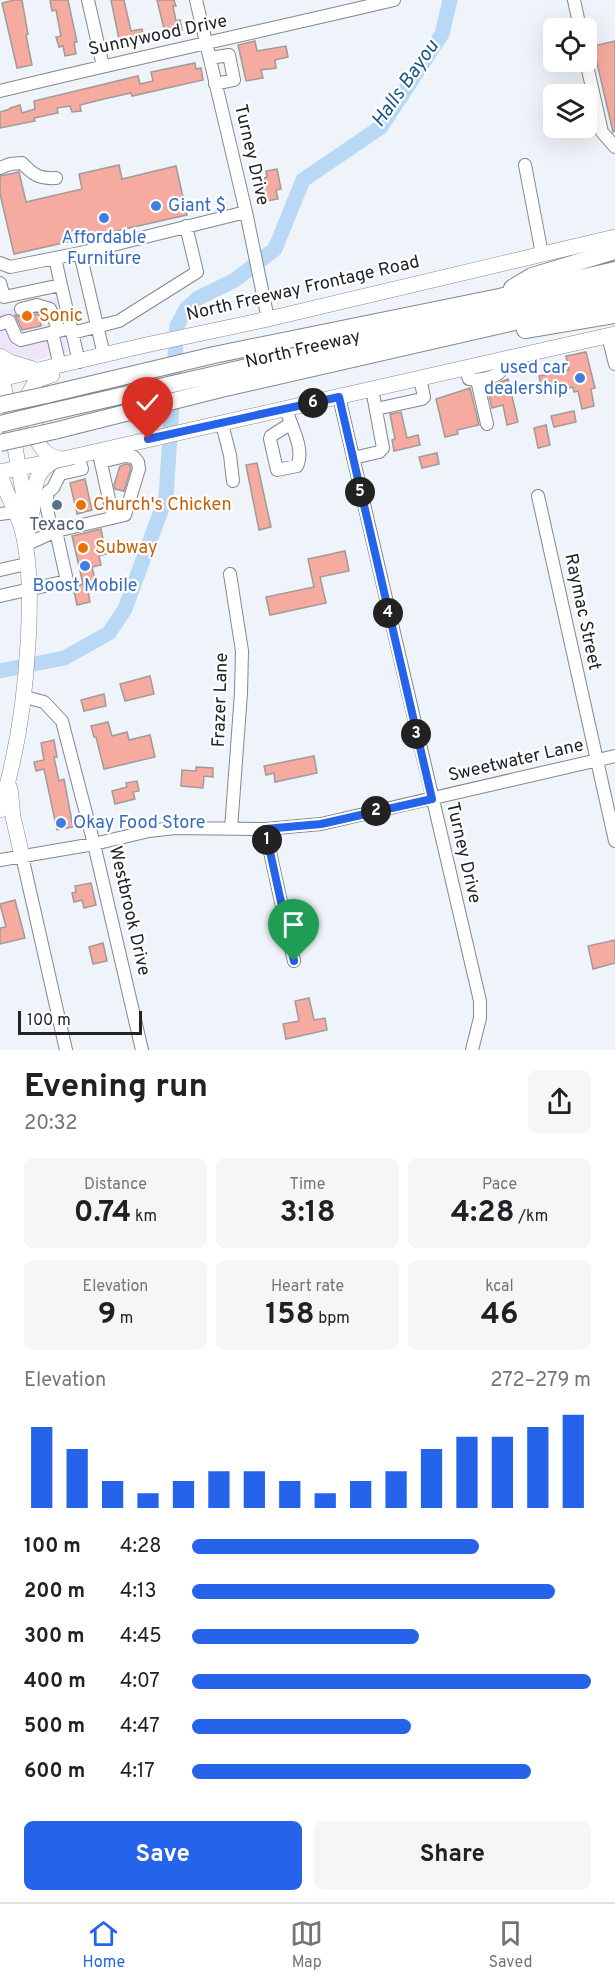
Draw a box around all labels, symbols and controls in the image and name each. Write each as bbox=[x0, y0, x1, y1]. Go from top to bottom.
street label: Sunnywood Drive bbox=[86, 10, 230, 62]
map controls bbox=[543, 18, 597, 138]
button: locate bbox=[543, 18, 597, 72]
water label: Halls Bayou bbox=[366, 34, 446, 133]
button: layers bbox=[543, 84, 597, 138]
street label: Turney Drive bbox=[228, 102, 274, 208]
place label: Giant $ bbox=[168, 195, 226, 218]
marker: Giant $ bbox=[149, 199, 163, 213]
marker: Affordable Furniture bbox=[97, 211, 111, 225]
place label: Affordable Furniture bbox=[62, 227, 146, 271]
street label: North Freeway Frontage Road bbox=[184, 251, 422, 327]
place label: Sonic bbox=[39, 305, 83, 328]
marker: Sonic bbox=[20, 309, 34, 323]
street label: North Freeway bbox=[243, 326, 363, 374]
place label: used car dealership bbox=[484, 357, 568, 401]
marker: used car dealership bbox=[573, 371, 587, 385]
pin bbox=[122, 377, 173, 439]
icon: check bbox=[131, 386, 164, 419]
pin: 6 bbox=[298, 388, 328, 418]
text: 6 bbox=[308, 393, 318, 413]
pin: 5 bbox=[345, 477, 375, 507]
text: 5 bbox=[355, 482, 365, 502]
place label: Church's Chicken bbox=[93, 494, 232, 517]
marker: Texaco bbox=[50, 498, 64, 512]
marker: Church's Chicken bbox=[74, 498, 88, 512]
place label: Texaco bbox=[29, 514, 85, 537]
place label: Subway bbox=[95, 537, 158, 560]
marker: Subway bbox=[76, 541, 90, 555]
street label: Raymac Street bbox=[558, 552, 606, 672]
marker: Boost Mobile bbox=[78, 559, 92, 573]
place label: Boost Mobile bbox=[32, 575, 138, 598]
pin: 4 bbox=[373, 598, 403, 628]
text: 4 bbox=[383, 603, 393, 623]
street label: Frazer Lane bbox=[208, 652, 234, 748]
pin: 3 bbox=[401, 719, 431, 749]
text: 3 bbox=[411, 724, 421, 744]
street label: Sweetwater Lane bbox=[446, 734, 586, 788]
pin: 2 bbox=[361, 796, 391, 826]
street label: Turney Drive bbox=[440, 800, 486, 906]
text: 2 bbox=[371, 801, 381, 821]
place label: Okay Food Store bbox=[73, 812, 206, 835]
marker: Okay Food Store bbox=[54, 816, 68, 830]
pin: 1 bbox=[252, 825, 282, 855]
text: 1 bbox=[264, 830, 270, 850]
street label: Westbrook Drive bbox=[103, 844, 155, 978]
pin bbox=[268, 899, 319, 961]
icon: arrive bbox=[277, 908, 310, 941]
scale bar bbox=[18, 1008, 142, 1036]
text: 100 m bbox=[27, 1011, 71, 1031]
text: Evening run bbox=[24, 1067, 208, 1109]
button: share bbox=[528, 1070, 591, 1133]
text: 20:32 bbox=[24, 1111, 77, 1137]
text: Distance bbox=[84, 1175, 147, 1195]
text: Time bbox=[290, 1175, 325, 1195]
text: Pace bbox=[482, 1175, 517, 1195]
text: 0.74 bbox=[74, 1195, 131, 1232]
text: 3:18 bbox=[279, 1195, 336, 1232]
text: 4:28 bbox=[451, 1195, 515, 1232]
text: km bbox=[131, 1207, 157, 1227]
text: /km bbox=[515, 1207, 548, 1227]
text: Elevation bbox=[83, 1277, 148, 1297]
text: Heart rate bbox=[271, 1277, 344, 1297]
text: kcal bbox=[485, 1277, 514, 1297]
text: 9 bbox=[98, 1297, 116, 1334]
text: 158 bbox=[265, 1297, 315, 1334]
text: 46 bbox=[481, 1297, 518, 1334]
text: m bbox=[116, 1309, 133, 1329]
text: bpm bbox=[315, 1309, 350, 1329]
text: Elevation bbox=[24, 1368, 106, 1394]
text: 272–279 m bbox=[490, 1368, 591, 1394]
text: 100 m bbox=[24, 1534, 81, 1560]
text: 4:28 bbox=[120, 1534, 161, 1560]
text: 200 m bbox=[24, 1579, 85, 1605]
text: 4:13 bbox=[120, 1579, 156, 1605]
text: 300 m bbox=[24, 1624, 85, 1650]
text: 4:45 bbox=[120, 1624, 162, 1650]
text: 400 m bbox=[24, 1669, 86, 1695]
text: 4:07 bbox=[120, 1669, 160, 1695]
text: 500 m bbox=[24, 1714, 85, 1740]
text: 4:47 bbox=[120, 1714, 160, 1740]
text: 600 m bbox=[24, 1759, 85, 1785]
text: 4:17 bbox=[120, 1759, 155, 1785]
button: Save bbox=[24, 1821, 302, 1890]
button: Share bbox=[314, 1821, 591, 1890]
tab: Home bbox=[83, 1917, 125, 1973]
tab: Map bbox=[290, 1917, 323, 1973]
tab: Saved bbox=[488, 1917, 532, 1973]

